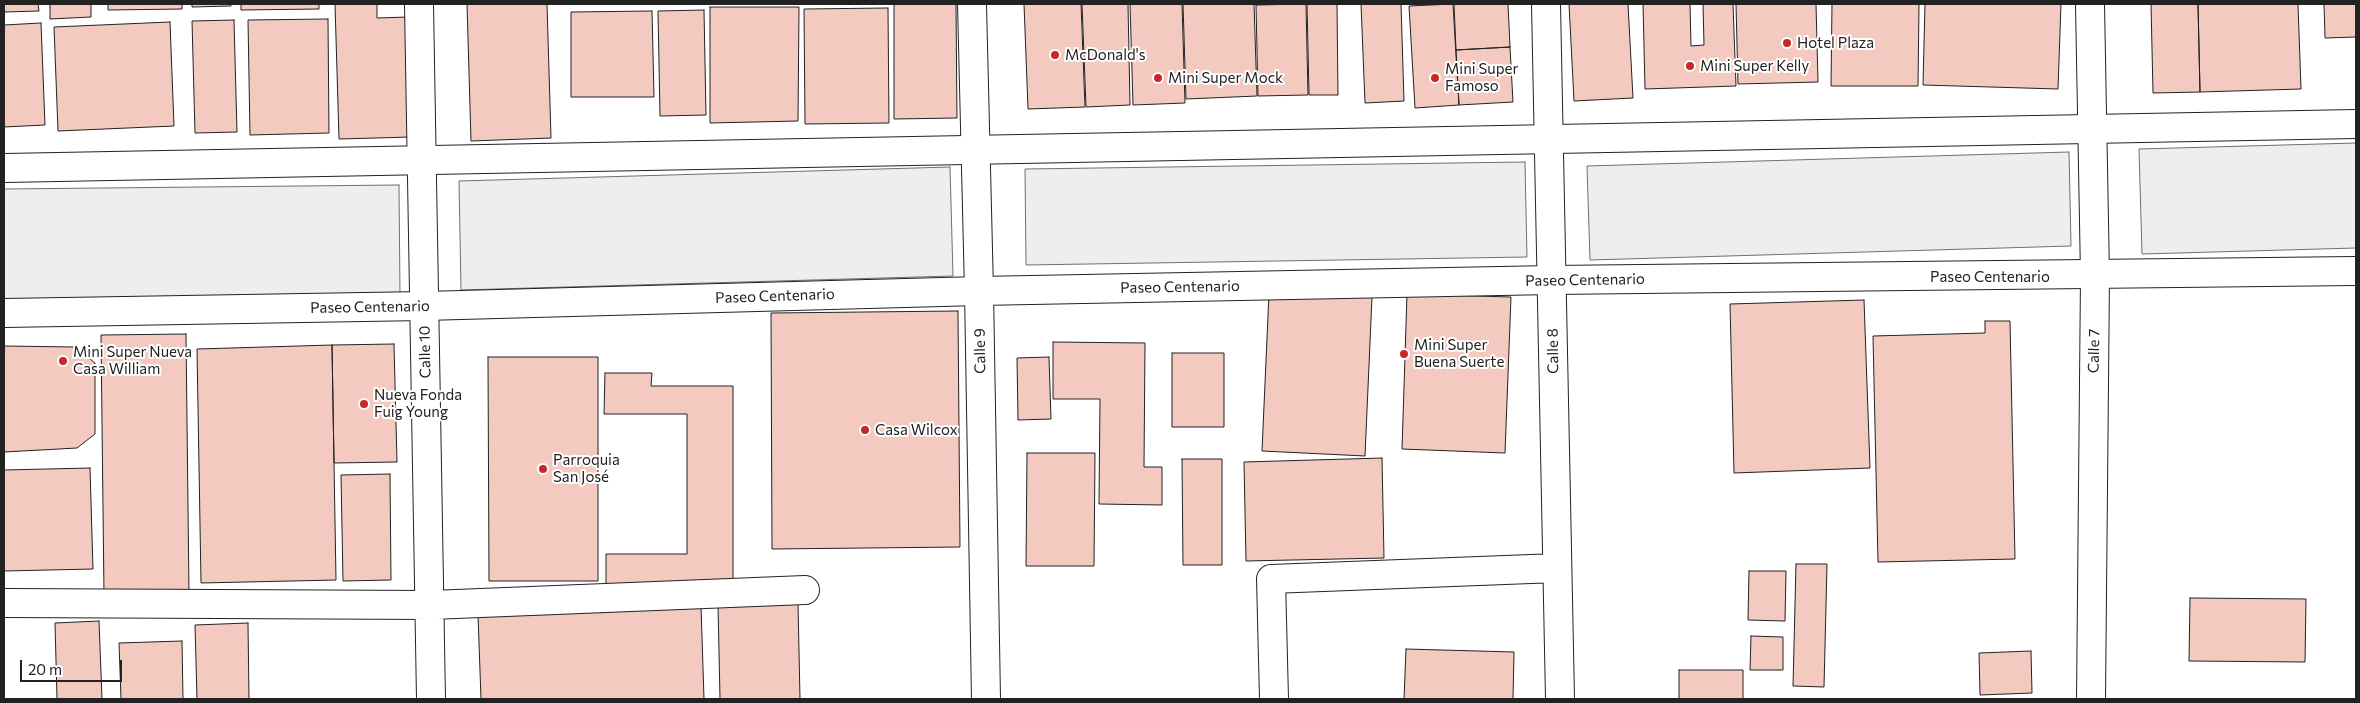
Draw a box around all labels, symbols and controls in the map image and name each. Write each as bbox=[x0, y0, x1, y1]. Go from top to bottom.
place label: Hotel Plaza bbox=[1797, 34, 1874, 52]
marker: Hotel Plaza bbox=[1781, 37, 1793, 49]
place label: McDonald's bbox=[1065, 46, 1146, 64]
marker: McDonald's bbox=[1049, 49, 1061, 61]
place label: Mini Super Kelly bbox=[1700, 57, 1809, 75]
place label: Mini Super Famoso bbox=[1445, 60, 1518, 95]
marker: Mini Super Kelly bbox=[1684, 60, 1696, 72]
place label: Mini Super Mock bbox=[1168, 69, 1283, 87]
marker: Mini Super Mock bbox=[1152, 72, 1164, 84]
marker: Mini Super Famoso bbox=[1429, 72, 1441, 84]
street label: Paseo Centenario bbox=[1930, 268, 2050, 286]
street label: Paseo Centenario bbox=[1525, 270, 1645, 290]
street label: Paseo Centenario bbox=[1120, 277, 1240, 297]
street label: Paseo Centenario bbox=[715, 285, 835, 307]
street label: Paseo Centenario bbox=[310, 297, 430, 317]
street label: Calle 10 bbox=[416, 325, 434, 379]
street label: Calle 9 bbox=[971, 328, 989, 374]
street label: Calle 8 bbox=[1544, 328, 1562, 374]
street label: Calle 7 bbox=[2085, 329, 2103, 373]
place label: Mini Super Buena Suerte bbox=[1414, 336, 1504, 371]
place label: Mini Super Nueva Casa William bbox=[73, 343, 192, 378]
marker: Mini Super Buena Suerte bbox=[1398, 348, 1410, 360]
marker: Mini Super Nueva Casa William bbox=[57, 355, 69, 367]
place label: Nueva Fonda Fuig Young bbox=[374, 386, 462, 421]
marker: Nueva Fonda Fuig Young bbox=[358, 398, 370, 410]
place label: Casa Wilcox bbox=[875, 421, 958, 439]
marker: Casa Wilcox bbox=[859, 424, 871, 436]
place label: Parroquia San José bbox=[553, 451, 620, 486]
marker: Parroquia San José bbox=[537, 463, 549, 475]
scale bar bbox=[22, 650, 125, 682]
text: 20 m bbox=[28, 660, 62, 678]

